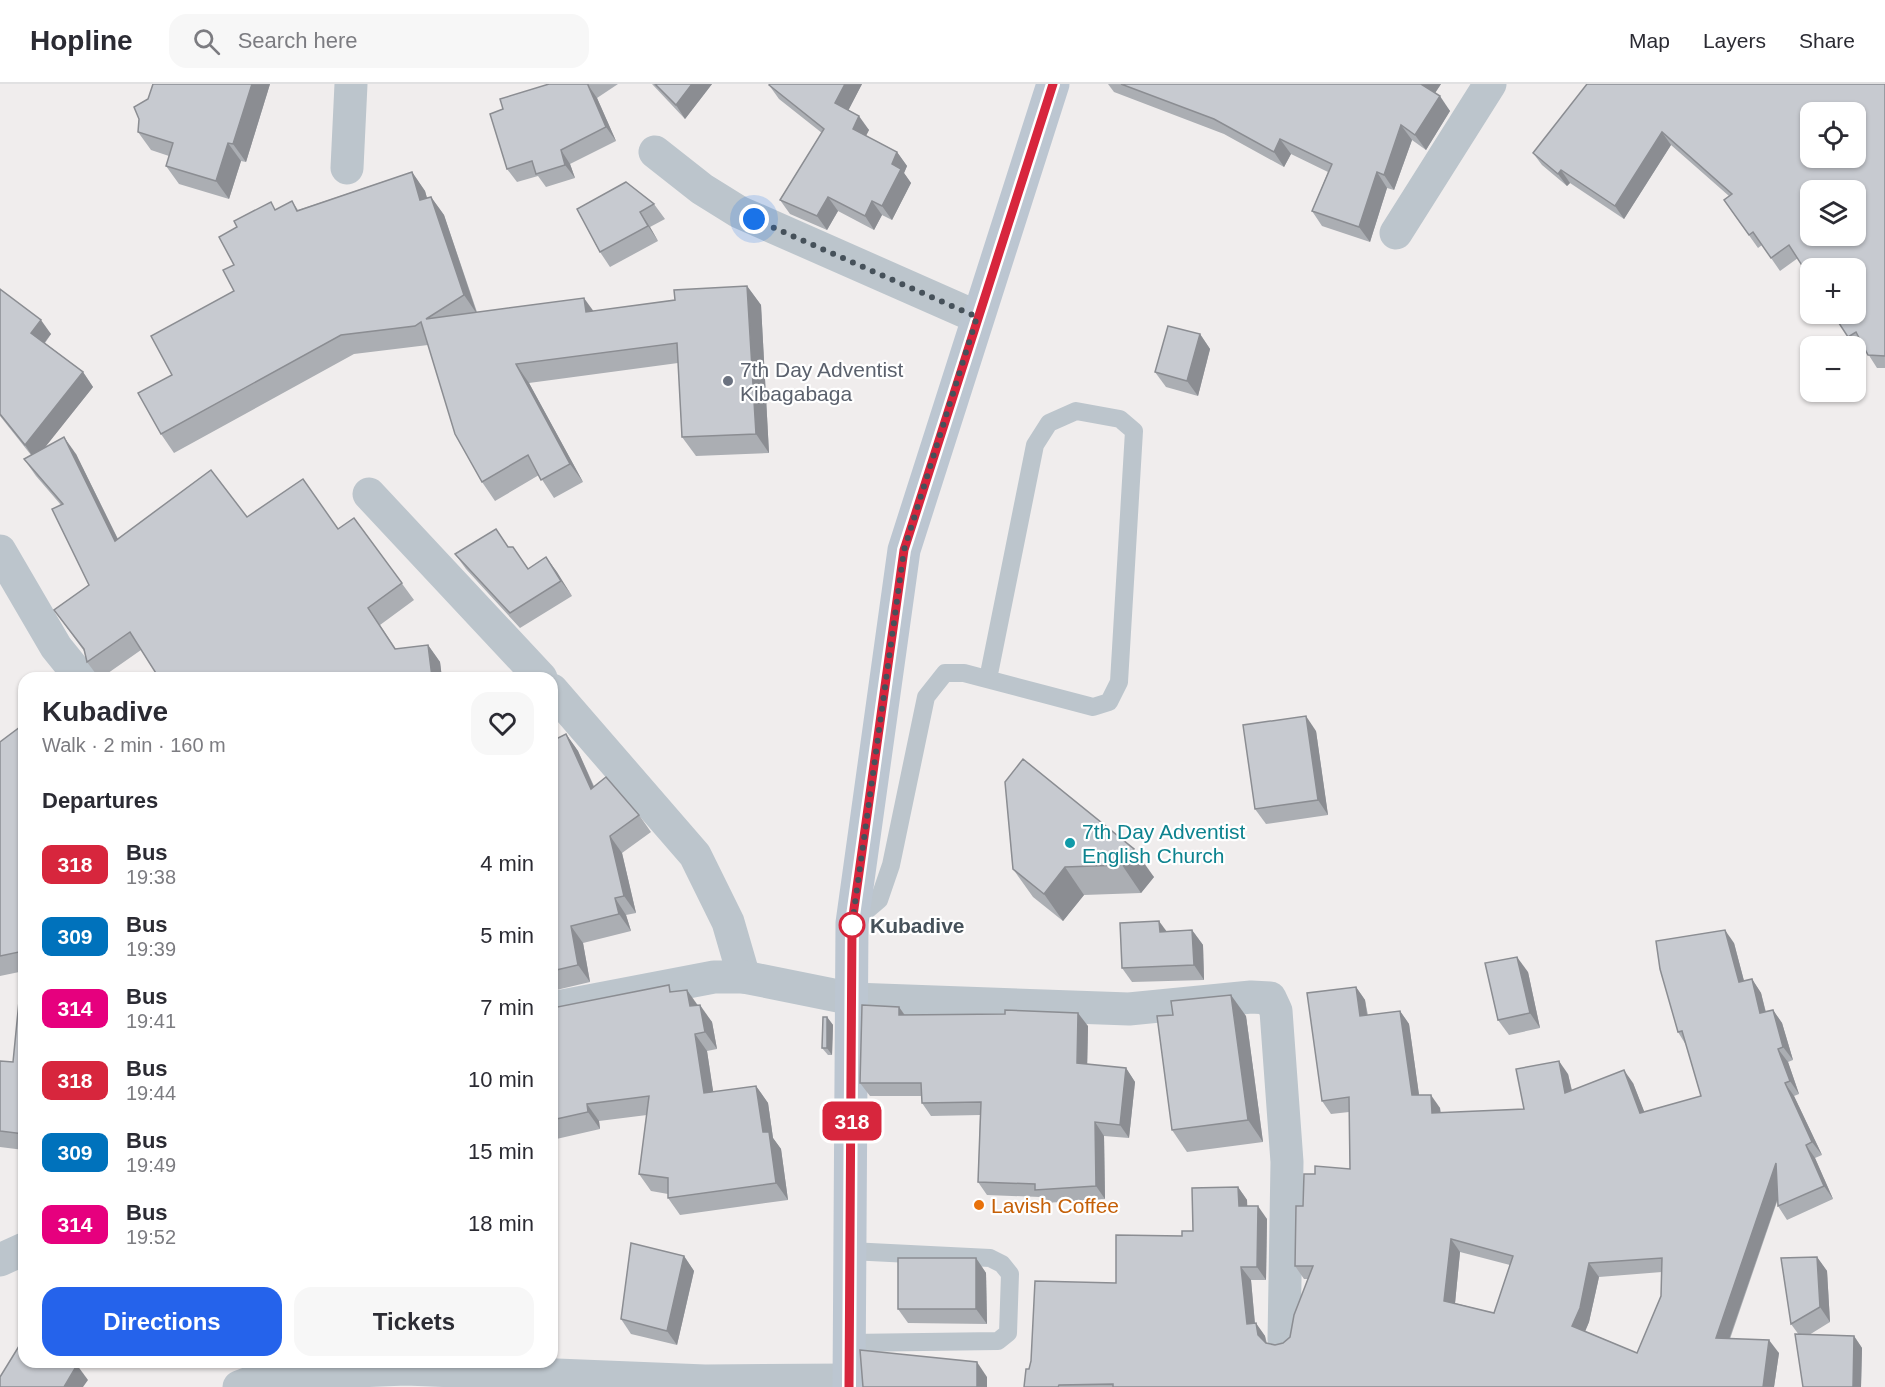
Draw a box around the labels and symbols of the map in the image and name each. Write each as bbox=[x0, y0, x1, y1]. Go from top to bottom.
your location bbox=[739, 204, 769, 234]
place label: 7th Day Adventist Kibagabaga bbox=[740, 358, 904, 405]
marker: 7th Day Adventist Kibagabaga bbox=[721, 374, 735, 388]
place label: 7th Day Adventist English Church bbox=[1082, 820, 1246, 867]
marker: 7th Day Adventist English Church bbox=[1063, 836, 1077, 850]
marker: Kubadive bbox=[839, 912, 865, 938]
place label: Kubadive bbox=[870, 914, 965, 937]
line badge: 318 bbox=[818, 1102, 886, 1140]
place label: Lavish Coffee bbox=[991, 1194, 1119, 1217]
marker: Lavish Coffee bbox=[972, 1198, 986, 1212]

